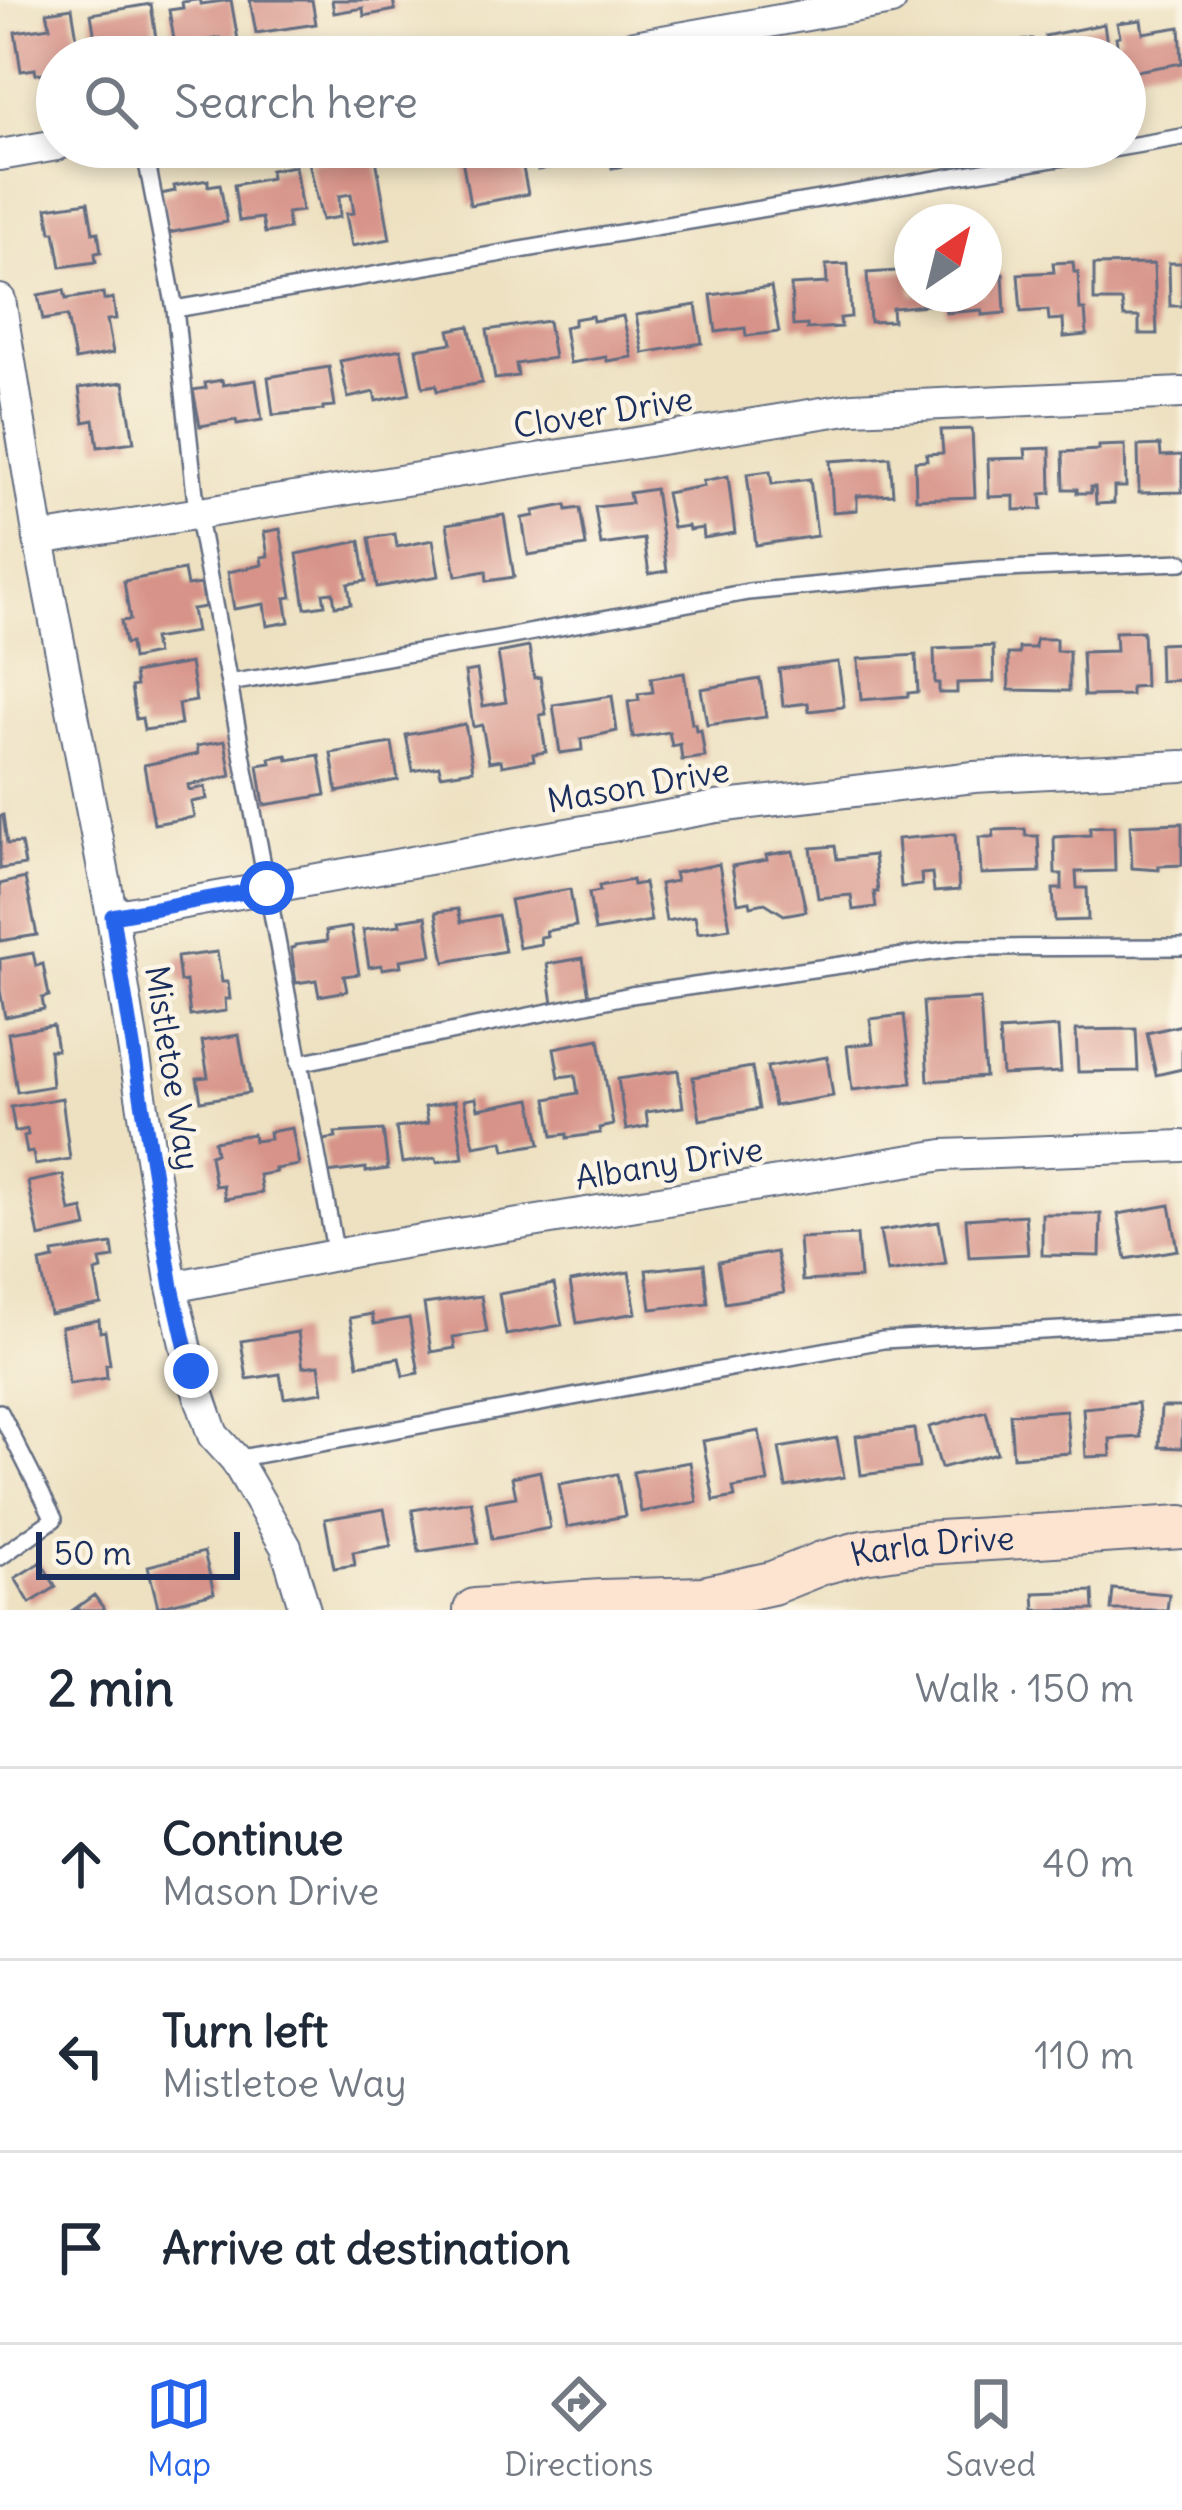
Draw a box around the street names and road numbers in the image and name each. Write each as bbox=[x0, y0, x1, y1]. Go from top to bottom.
street label: Clover Drive bbox=[510, 377, 696, 447]
street label: Mason Drive bbox=[544, 748, 732, 822]
street label: Mistletoe Way bbox=[136, 962, 210, 1174]
street label: Albany Drive bbox=[572, 1127, 766, 1199]
street label: Karla Drive bbox=[845, 1516, 1016, 1576]

